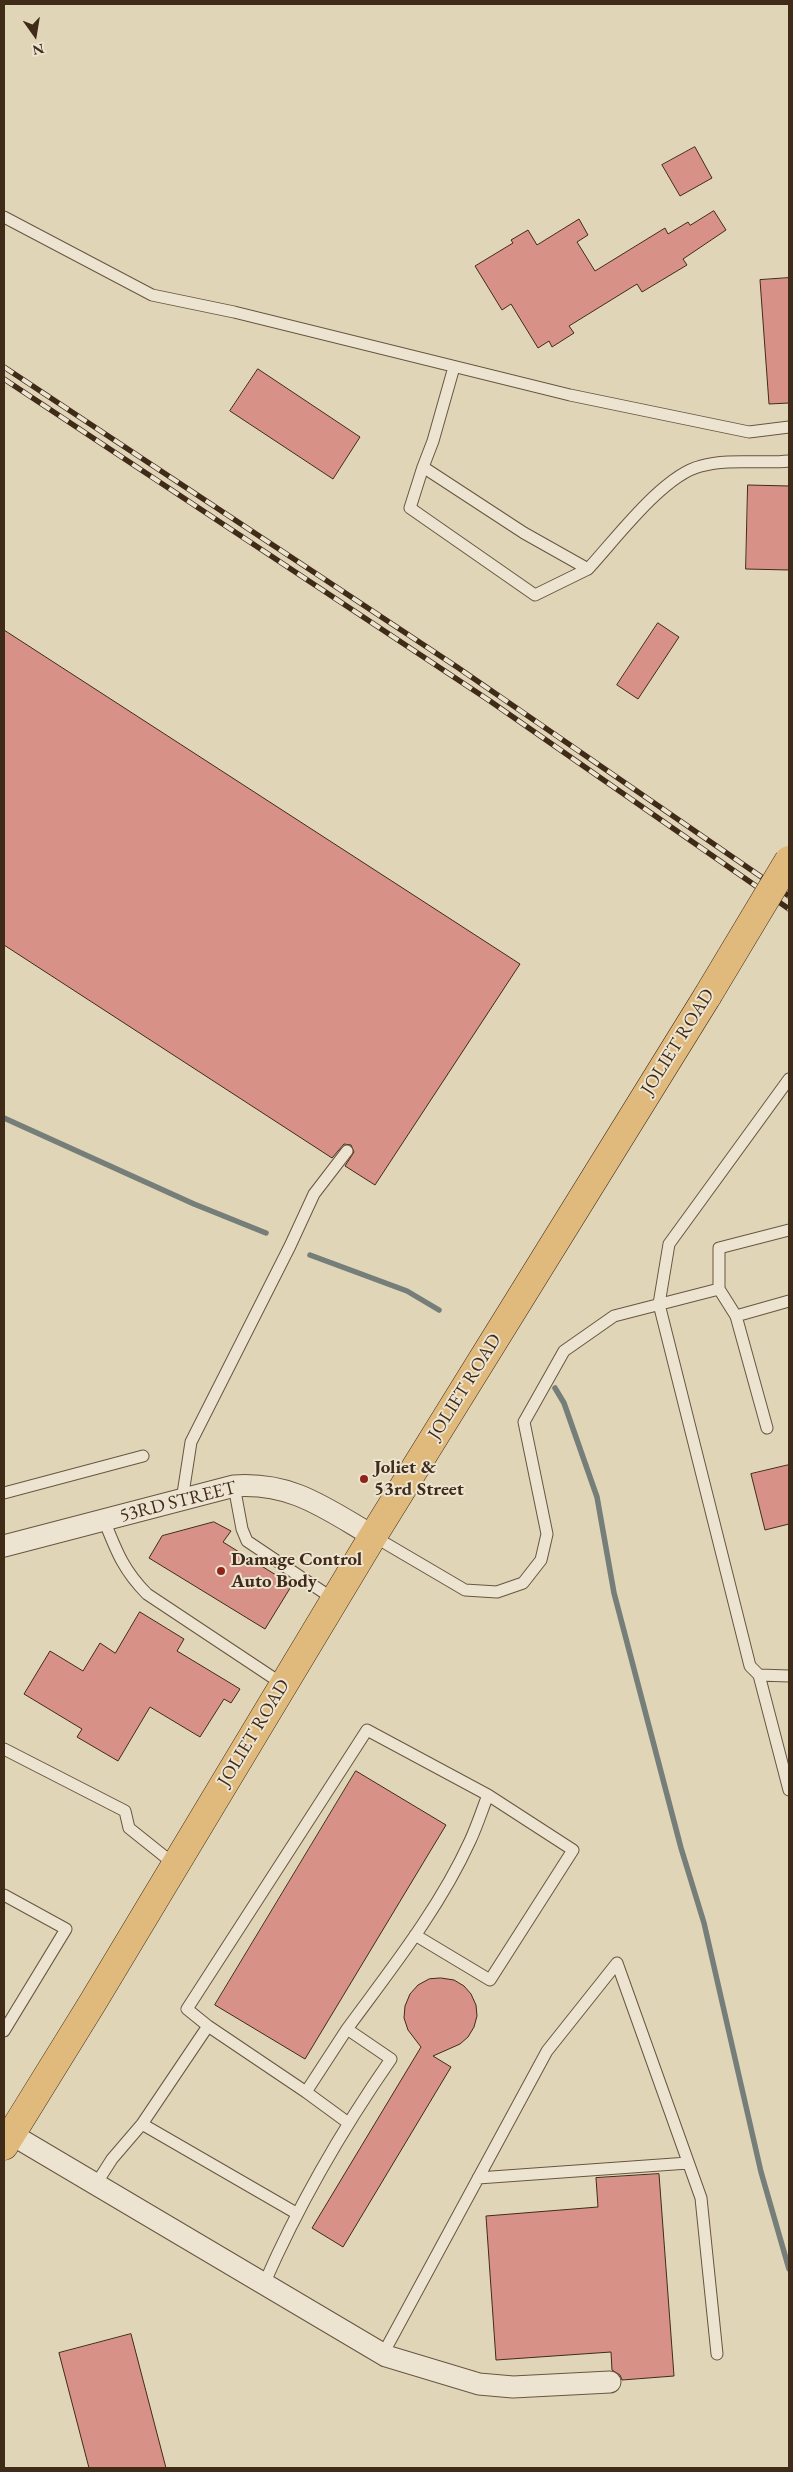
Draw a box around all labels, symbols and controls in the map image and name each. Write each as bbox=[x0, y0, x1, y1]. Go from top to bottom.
north arrow bbox=[10, 10, 60, 60]
text: N bbox=[31, 40, 46, 60]
street label: JOLIET ROAD bbox=[636, 985, 720, 1099]
street label: JOLIET ROAD bbox=[423, 1330, 507, 1444]
place label: Joliet & 53rd Street bbox=[374, 1457, 464, 1501]
marker: Joliet & 53rd Street bbox=[358, 1473, 370, 1485]
street label: 53RD STREET bbox=[117, 1477, 239, 1527]
place label: Damage Control Auto Body bbox=[231, 1549, 362, 1593]
marker: Damage Control Auto Body bbox=[215, 1565, 227, 1577]
street label: JOLIET ROAD bbox=[213, 1675, 295, 1791]

